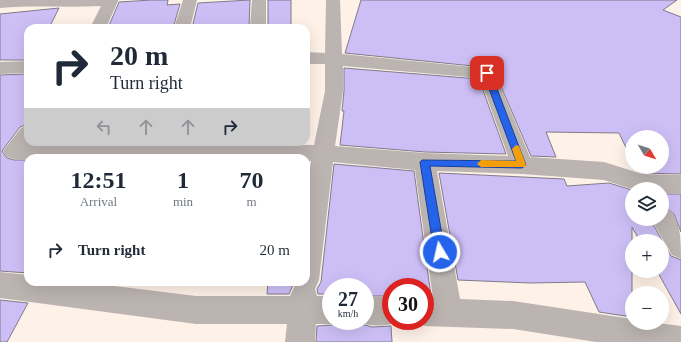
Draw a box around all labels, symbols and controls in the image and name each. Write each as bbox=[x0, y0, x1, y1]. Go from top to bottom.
icon: right bbox=[44, 40, 96, 92]
text: 20 m bbox=[110, 40, 168, 71]
pin bbox=[470, 56, 504, 90]
icon: arrive bbox=[476, 62, 498, 84]
text: Turn right bbox=[110, 73, 183, 93]
icon: left bbox=[93, 116, 115, 138]
icon: ahead bbox=[135, 116, 157, 138]
icon: ahead bbox=[177, 116, 199, 138]
icon: right bbox=[219, 116, 241, 138]
north arrow bbox=[625, 130, 669, 174]
map controls bbox=[625, 130, 669, 330]
text: 12:51 bbox=[70, 167, 126, 193]
text: 1 bbox=[177, 167, 189, 193]
text: 70 bbox=[240, 167, 264, 193]
button: layers bbox=[625, 182, 669, 226]
text: Arrival bbox=[80, 194, 117, 209]
text: min bbox=[173, 194, 193, 209]
text: m bbox=[246, 194, 257, 209]
position arrow bbox=[419, 231, 461, 273]
button: + bbox=[625, 234, 669, 278]
icon: right bbox=[44, 239, 66, 261]
text: Turn right bbox=[78, 242, 145, 258]
text: 20 m bbox=[260, 242, 290, 258]
speed limit sign: 30 bbox=[382, 278, 434, 330]
button: − bbox=[625, 286, 669, 330]
text: 27 bbox=[338, 288, 358, 310]
text: km/h bbox=[338, 308, 358, 319]

